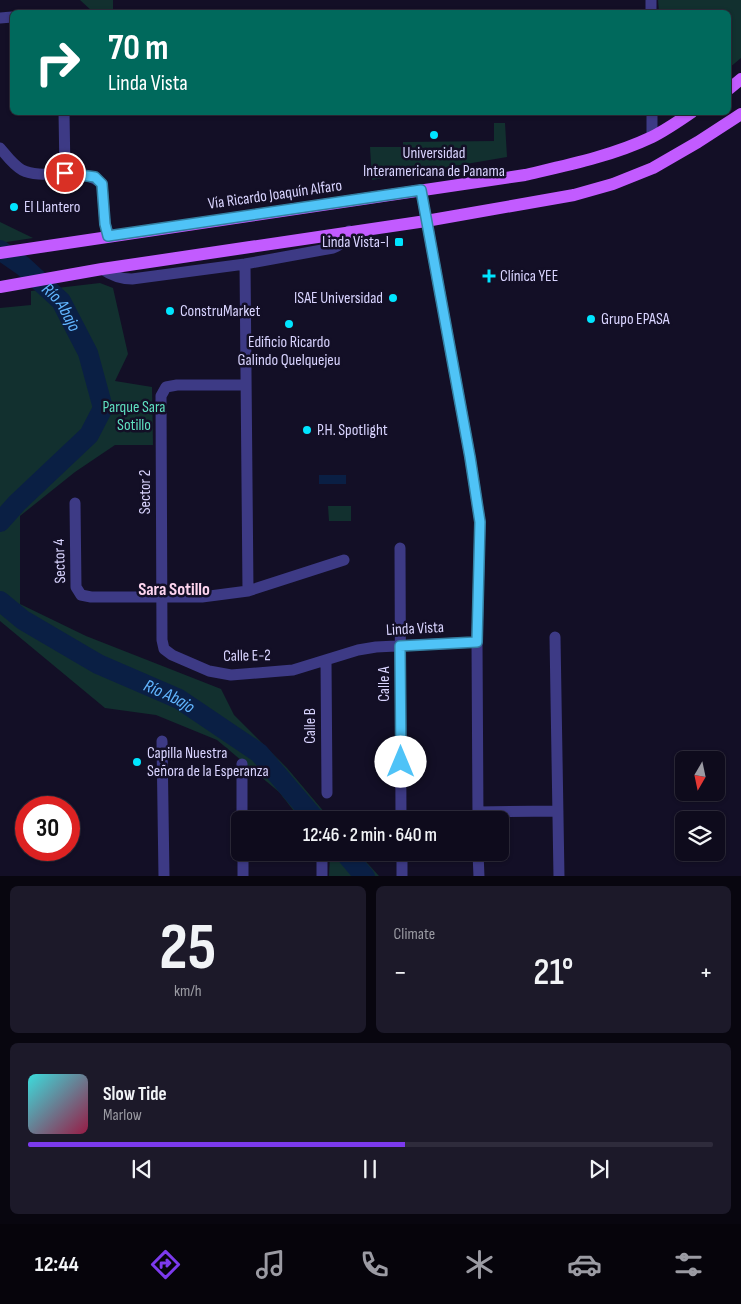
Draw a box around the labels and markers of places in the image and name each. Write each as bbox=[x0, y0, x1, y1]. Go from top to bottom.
marker: Universidad Interamericana de Panama bbox=[428, 129, 440, 141]
place label: Universidad Interamericana de Panama bbox=[363, 144, 505, 181]
pin bbox=[44, 152, 86, 194]
place label: El Llantero bbox=[24, 198, 80, 217]
marker: El Llantero bbox=[8, 201, 20, 213]
place label: Linda Vista-I bbox=[322, 233, 389, 252]
marker: Linda Vista-I bbox=[393, 236, 405, 248]
place label: Clínica YEE bbox=[500, 267, 558, 286]
marker: Clínica YEE bbox=[482, 269, 496, 283]
place label: ISAE Universidad bbox=[294, 289, 383, 308]
marker: ISAE Universidad bbox=[387, 292, 399, 304]
place label: ConstruMarket bbox=[180, 302, 261, 321]
marker: ConstruMarket bbox=[164, 305, 176, 317]
place label: Grupo EPASA bbox=[601, 310, 670, 329]
marker: Grupo EPASA bbox=[585, 313, 597, 325]
marker: Edificio Ricardo Galindo Quelquejeu bbox=[283, 318, 295, 330]
place label: Edificio Ricardo Galindo Quelquejeu bbox=[238, 333, 340, 370]
place label: P.H. Spotlight bbox=[317, 421, 388, 440]
marker: P.H. Spotlight bbox=[301, 424, 313, 436]
place label: Capilla Nuestra Señora de la Esperanza bbox=[147, 744, 269, 781]
marker: Capilla Nuestra Señora de la Esperanza bbox=[131, 756, 143, 768]

